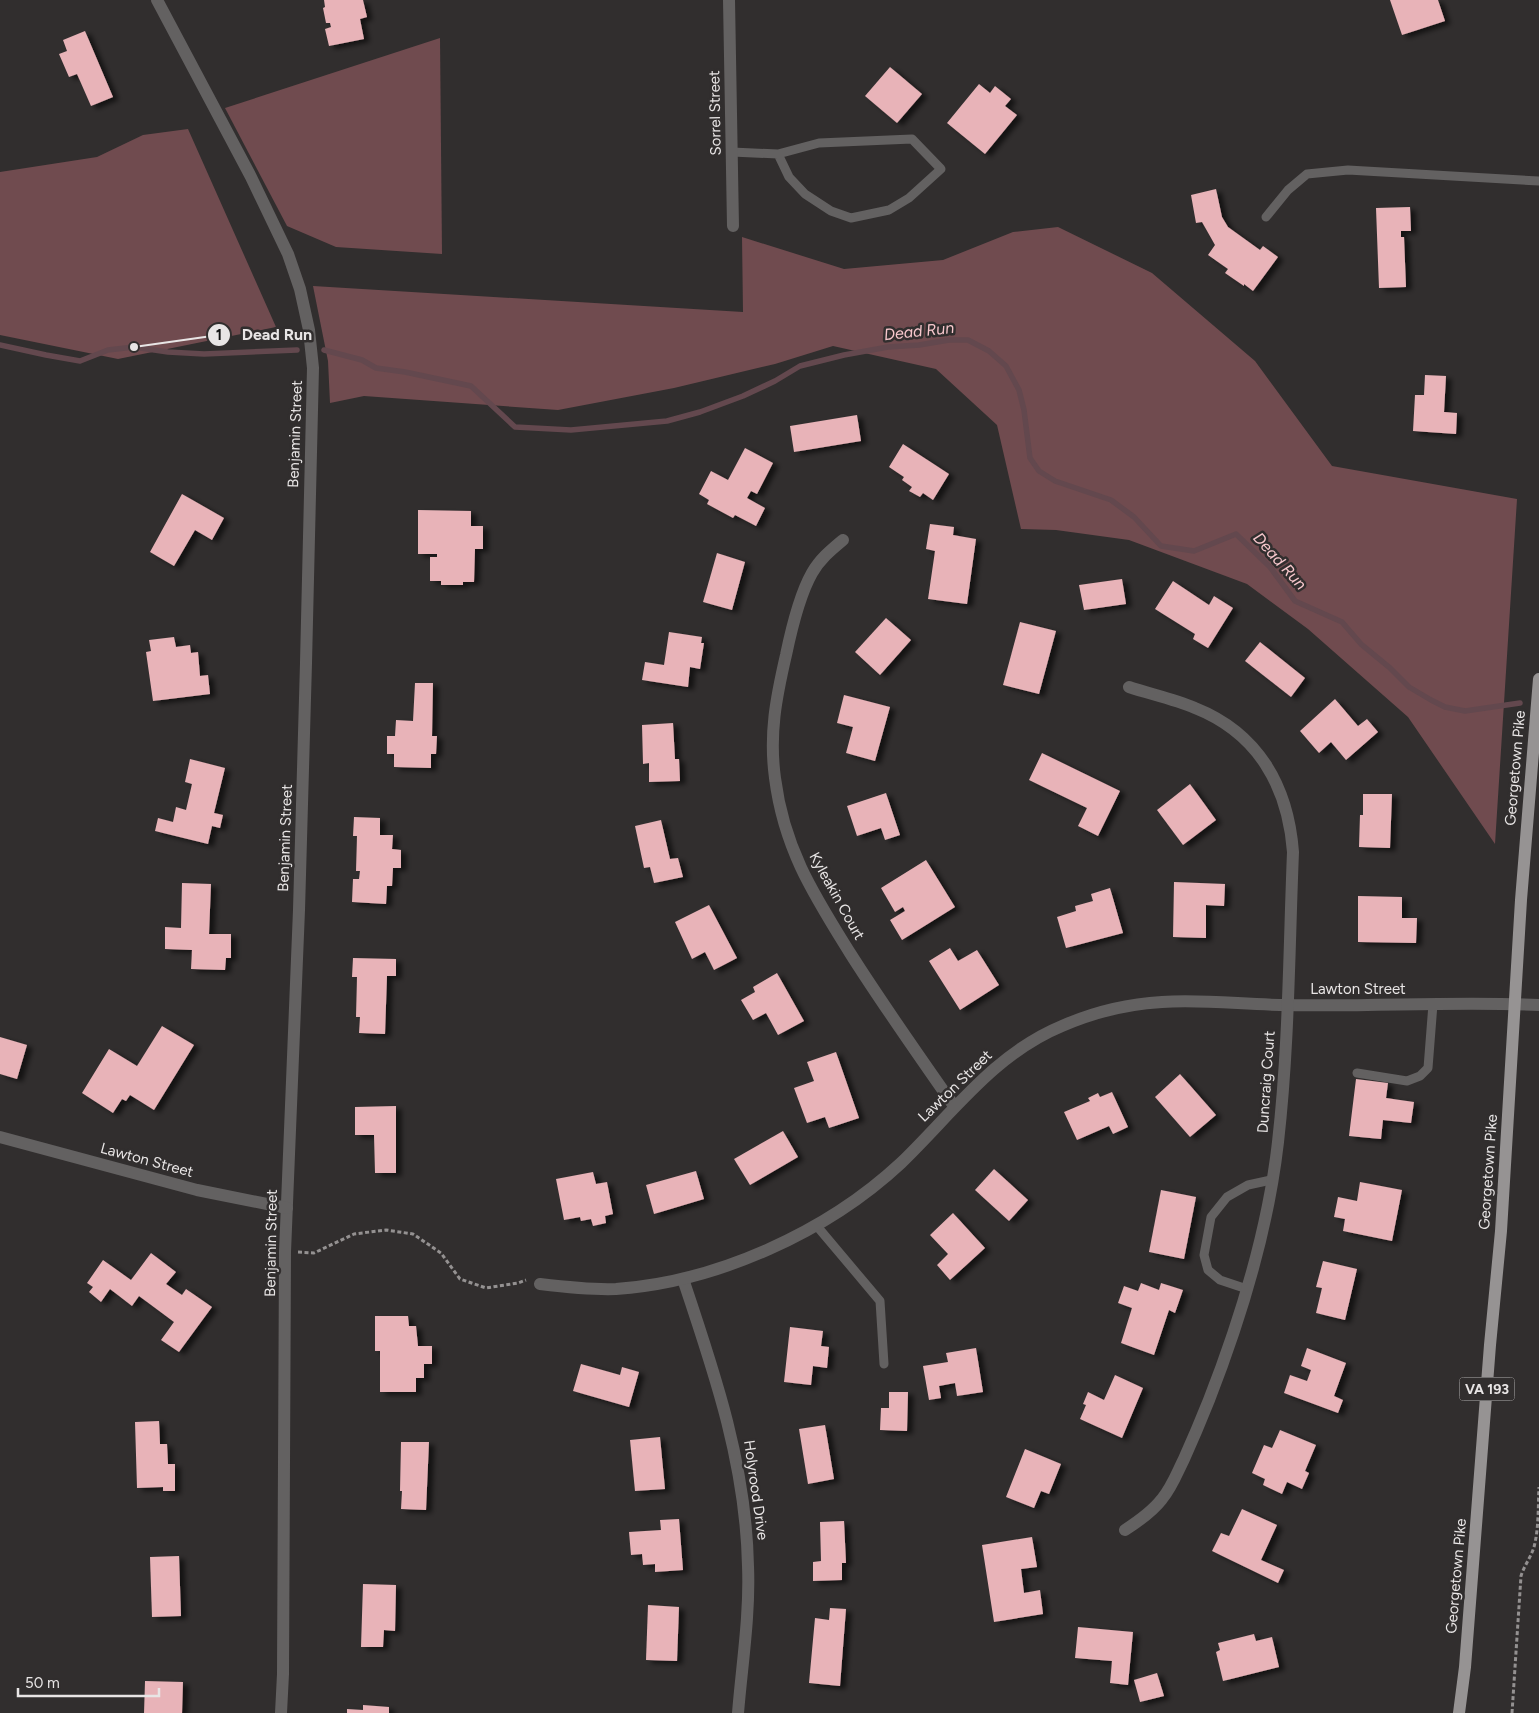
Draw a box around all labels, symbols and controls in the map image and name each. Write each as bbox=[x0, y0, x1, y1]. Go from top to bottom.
street label: Sorrel Street bbox=[705, 70, 725, 156]
water label: Dead Run bbox=[883, 318, 955, 344]
callout: Dead Run bbox=[206, 319, 322, 350]
text: Dead Run bbox=[242, 325, 312, 344]
text: 1 bbox=[216, 326, 222, 344]
street label: Benjamin Street bbox=[284, 380, 306, 488]
water label: Dead Run bbox=[1249, 528, 1311, 594]
street label: Georgetown Pike bbox=[1501, 710, 1529, 826]
street label: Benjamin Street bbox=[274, 784, 296, 892]
street label: Kyleakin Court bbox=[805, 849, 869, 943]
street label: Lawton Street bbox=[1310, 980, 1406, 998]
street label: Duncraig Court bbox=[1253, 1030, 1279, 1134]
street label: Lawton Street bbox=[914, 1046, 996, 1126]
street label: Georgetown Pike bbox=[1475, 1114, 1501, 1230]
street label: Lawton Street bbox=[99, 1139, 196, 1181]
street label: Benjamin Street bbox=[261, 1189, 281, 1297]
road number: VA 193 bbox=[1460, 1378, 1514, 1400]
street label: Holyrood Drive bbox=[740, 1439, 772, 1541]
street label: Georgetown Pike bbox=[1442, 1518, 1470, 1634]
scale bar bbox=[18, 1666, 159, 1698]
text: 50 m bbox=[25, 1674, 60, 1692]

